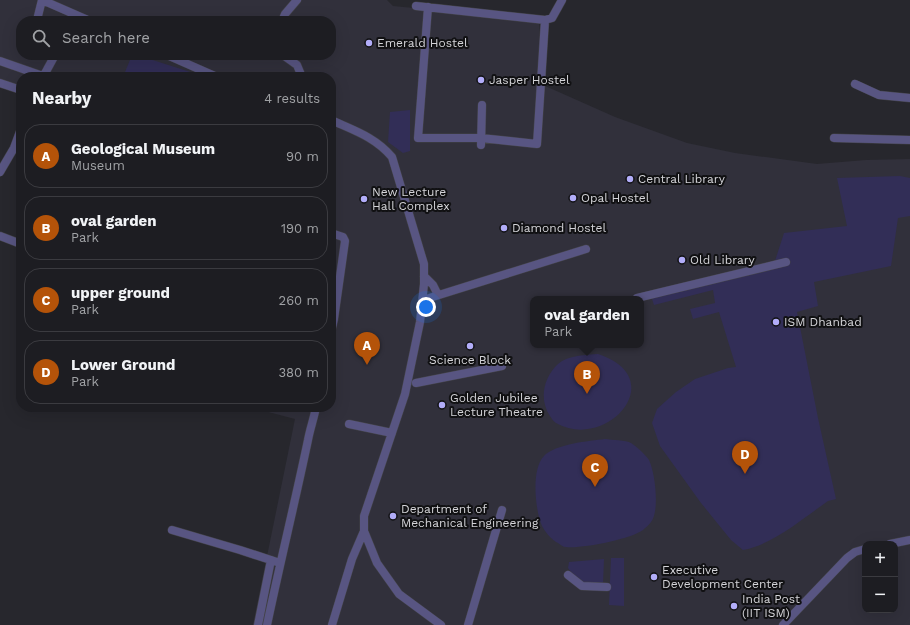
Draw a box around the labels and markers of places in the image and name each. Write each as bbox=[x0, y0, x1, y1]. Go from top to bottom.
place label: Emerald Hostel bbox=[377, 36, 468, 50]
marker: Emerald Hostel bbox=[364, 38, 374, 48]
place label: Jasper Hostel bbox=[489, 73, 570, 87]
marker: Jasper Hostel bbox=[476, 75, 486, 85]
place label: Central Library bbox=[638, 172, 726, 186]
marker: Central Library bbox=[625, 174, 635, 184]
place label: New Lecture Hall Complex bbox=[372, 185, 450, 213]
place label: Opal Hostel bbox=[581, 191, 650, 205]
marker: Opal Hostel bbox=[568, 193, 578, 203]
marker: New Lecture Hall Complex bbox=[359, 194, 369, 204]
place label: Diamond Hostel bbox=[512, 221, 606, 235]
marker: Diamond Hostel bbox=[499, 223, 509, 233]
place label: Old Library bbox=[690, 253, 756, 267]
marker: Old Library bbox=[677, 255, 687, 265]
place label: ISM Dhanbad bbox=[784, 315, 862, 329]
marker: ISM Dhanbad bbox=[771, 317, 781, 327]
pin: A bbox=[354, 332, 380, 365]
marker: Science Block bbox=[465, 341, 475, 351]
place label: Science Block bbox=[429, 353, 511, 367]
pin: B bbox=[574, 361, 600, 394]
place label: Golden Jubilee Lecture Theatre bbox=[450, 391, 543, 419]
marker: Golden Jubilee Lecture Theatre bbox=[437, 400, 447, 410]
pin: D bbox=[732, 441, 758, 474]
pin: C bbox=[582, 454, 608, 487]
place label: Department of Mechanical Engineering bbox=[401, 502, 539, 530]
marker: Department of Mechanical Engineering bbox=[388, 511, 398, 521]
place label: Executive Development Center bbox=[662, 563, 783, 591]
marker: Executive Development Center bbox=[649, 572, 659, 582]
place label: India Post (IIT ISM) bbox=[742, 592, 800, 620]
marker: India Post (IIT ISM) bbox=[729, 601, 739, 611]

